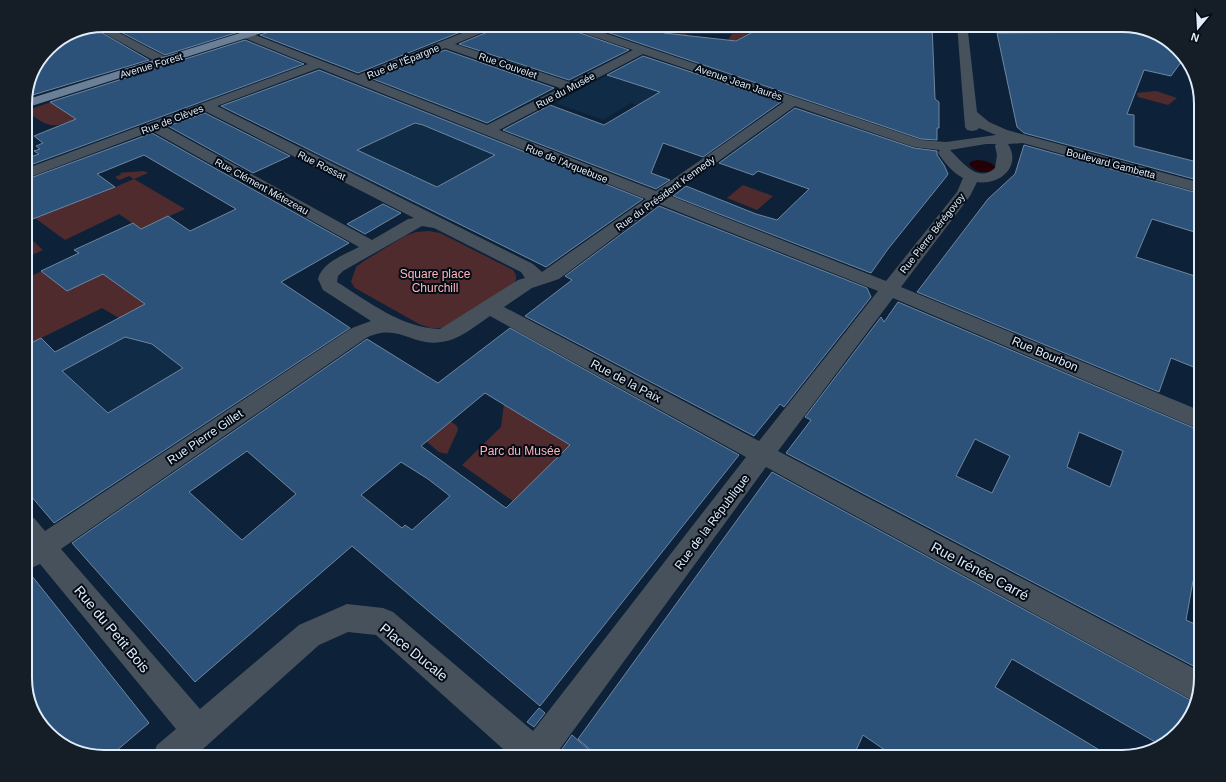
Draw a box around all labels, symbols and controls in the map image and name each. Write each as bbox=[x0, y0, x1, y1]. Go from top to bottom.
north arrow bbox=[1178, 8, 1218, 48]
text: N bbox=[1189, 31, 1201, 44]
street label: Rue de l'Épargne bbox=[365, 41, 441, 81]
street label: Rue Couvelet bbox=[477, 50, 538, 81]
street label: Avenue Forest bbox=[119, 51, 184, 80]
street label: Avenue Jean Jaurès bbox=[694, 62, 784, 102]
street label: Rue du Musée bbox=[534, 70, 597, 111]
street label: Rue de Clèves bbox=[140, 103, 205, 136]
street label: Rue de l'Arquebuse bbox=[524, 142, 610, 185]
street label: Boulevard Gambetta bbox=[1065, 146, 1157, 181]
street label: Rue Rossat bbox=[296, 149, 348, 182]
street label: Rue du Président Kennedy bbox=[614, 154, 717, 233]
street label: Rue Clément Métezeau bbox=[213, 156, 310, 217]
street label: Rue Pierre Bérégovoy bbox=[898, 191, 967, 275]
park label: Square place Churchill bbox=[400, 267, 471, 295]
street label: Rue Bourbon bbox=[1010, 334, 1080, 374]
street label: Rue de la Paix bbox=[588, 356, 664, 406]
street label: Rue Pierre Gillet bbox=[165, 406, 246, 467]
park label: Parc du Musée bbox=[480, 444, 561, 458]
street label: Rue de la République bbox=[672, 471, 753, 572]
street label: Rue Irénée Carré bbox=[928, 539, 1032, 604]
street label: Rue du Petit Bois bbox=[71, 582, 153, 676]
street label: Place Ducale bbox=[377, 620, 451, 684]

